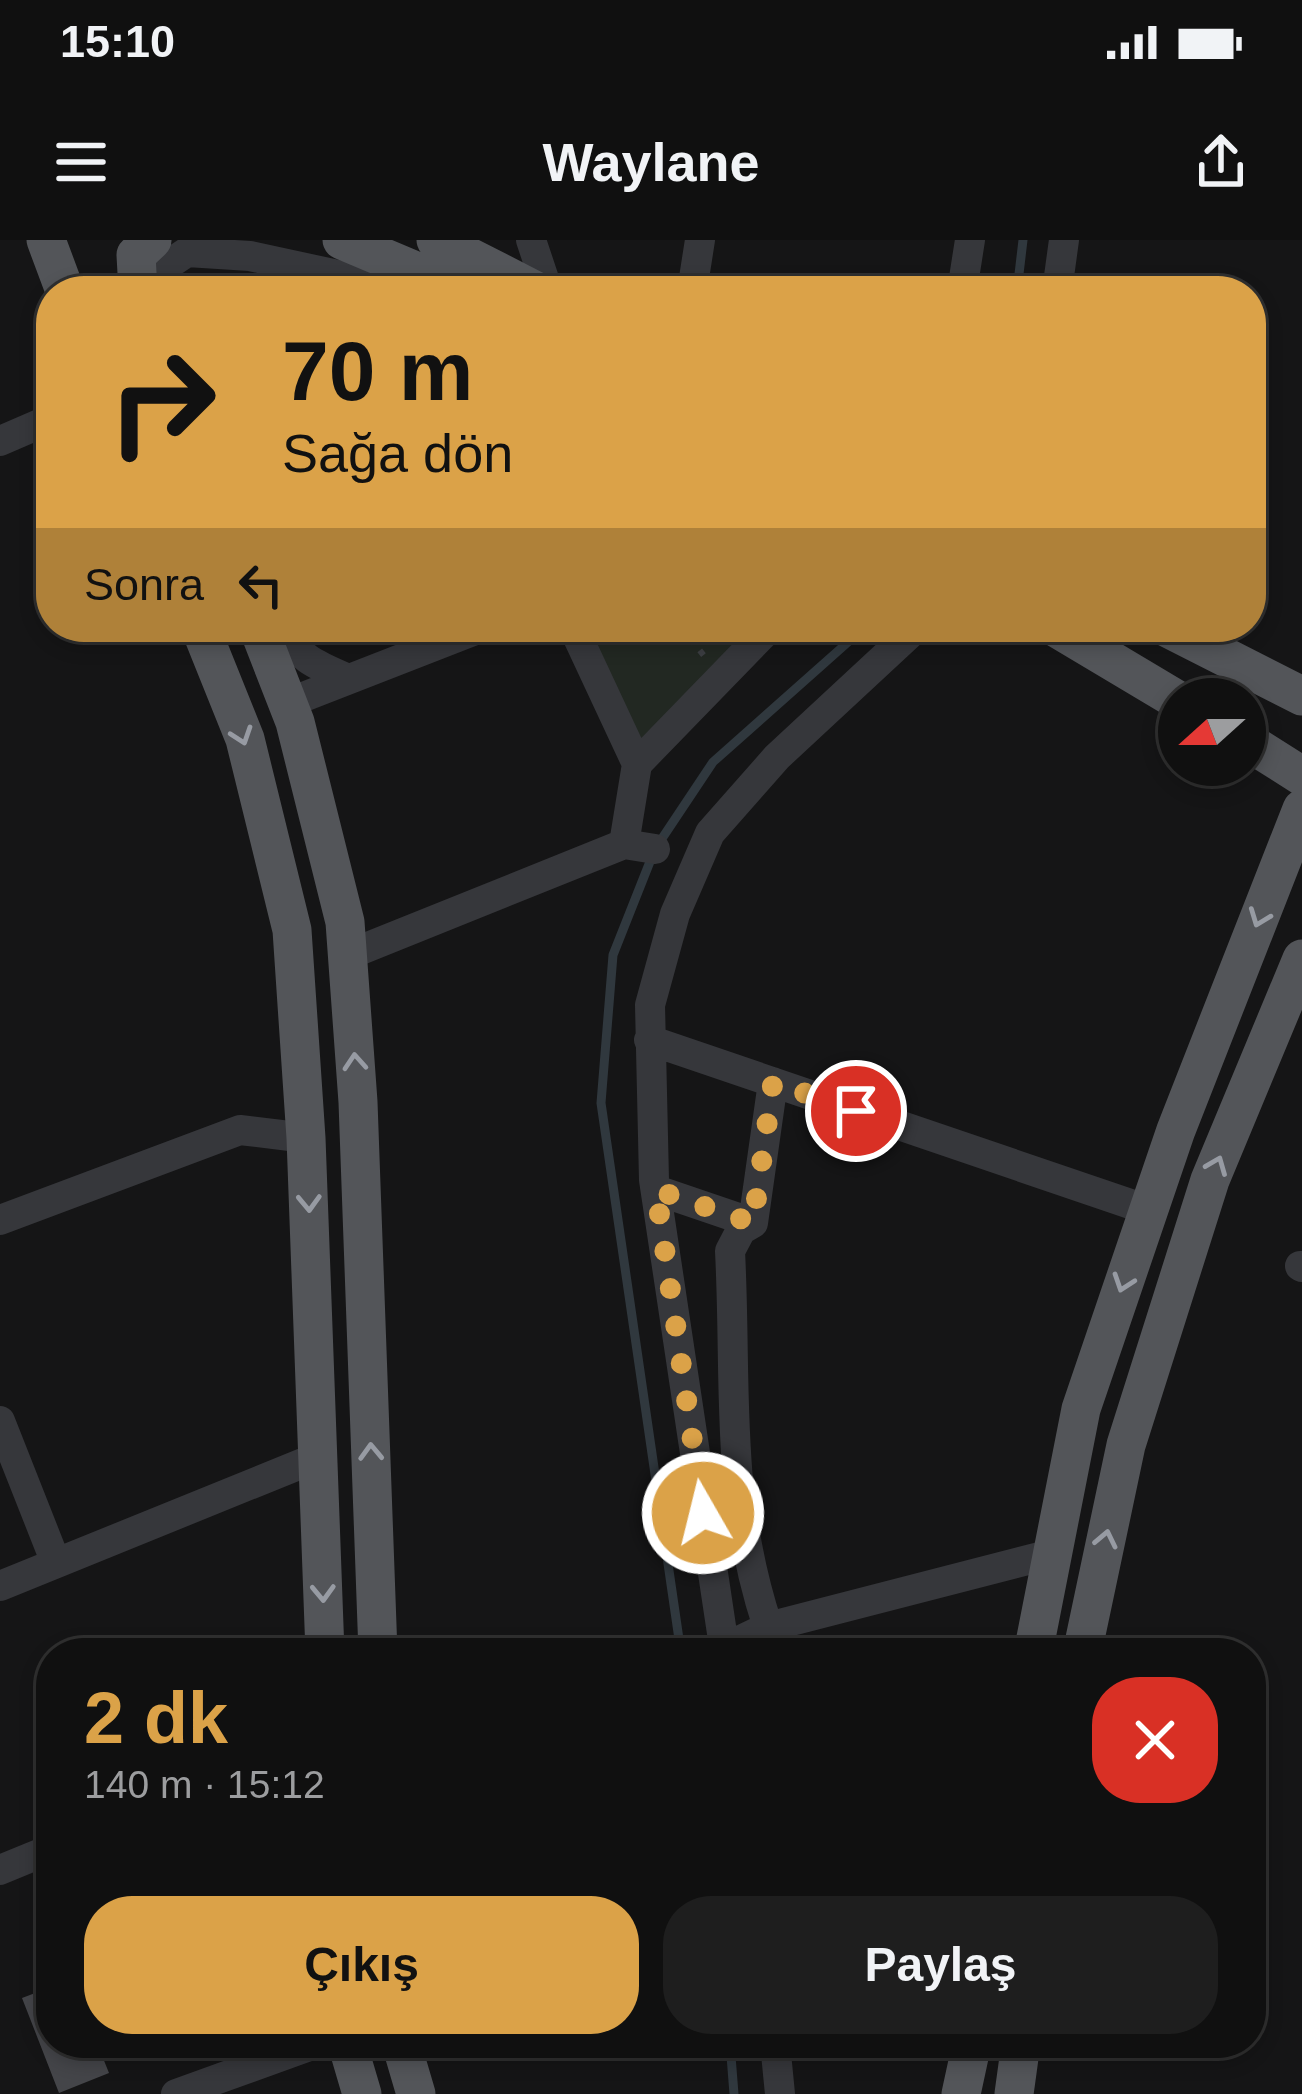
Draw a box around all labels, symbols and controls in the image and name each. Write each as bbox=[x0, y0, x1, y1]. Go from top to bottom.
text: 15:10 bbox=[60, 16, 175, 67]
icon: menu bbox=[48, 129, 114, 195]
icon: share bbox=[1188, 129, 1254, 195]
text: Waylane bbox=[542, 132, 760, 192]
icon: right bbox=[84, 324, 240, 480]
text: 70 m bbox=[282, 324, 473, 418]
text: Sağa dön bbox=[282, 423, 513, 483]
icon: left bbox=[228, 552, 294, 618]
text: Sonra bbox=[84, 559, 204, 610]
north arrow bbox=[1158, 678, 1266, 786]
map controls bbox=[1158, 678, 1266, 786]
one-way arrow bbox=[228, 725, 253, 746]
one-way arrow bbox=[1249, 906, 1274, 927]
one-way arrow bbox=[343, 1053, 369, 1072]
pin bbox=[805, 1060, 907, 1162]
icon: arrive bbox=[823, 1078, 889, 1144]
one-way arrow bbox=[1203, 1156, 1227, 1177]
one-way arrow bbox=[295, 1194, 321, 1213]
one-way arrow bbox=[1113, 1272, 1138, 1293]
one-way arrow bbox=[358, 1442, 384, 1461]
position arrow bbox=[640, 1450, 766, 1576]
one-way arrow bbox=[1092, 1529, 1118, 1549]
one-way arrow bbox=[310, 1584, 336, 1603]
button: close bbox=[1092, 1677, 1218, 1803]
text: 2 dk bbox=[84, 1678, 228, 1758]
text: 140 m · 15:12 bbox=[84, 1763, 325, 1806]
button: Çıkış bbox=[84, 1896, 639, 2034]
button: Paylaş bbox=[663, 1896, 1218, 2034]

